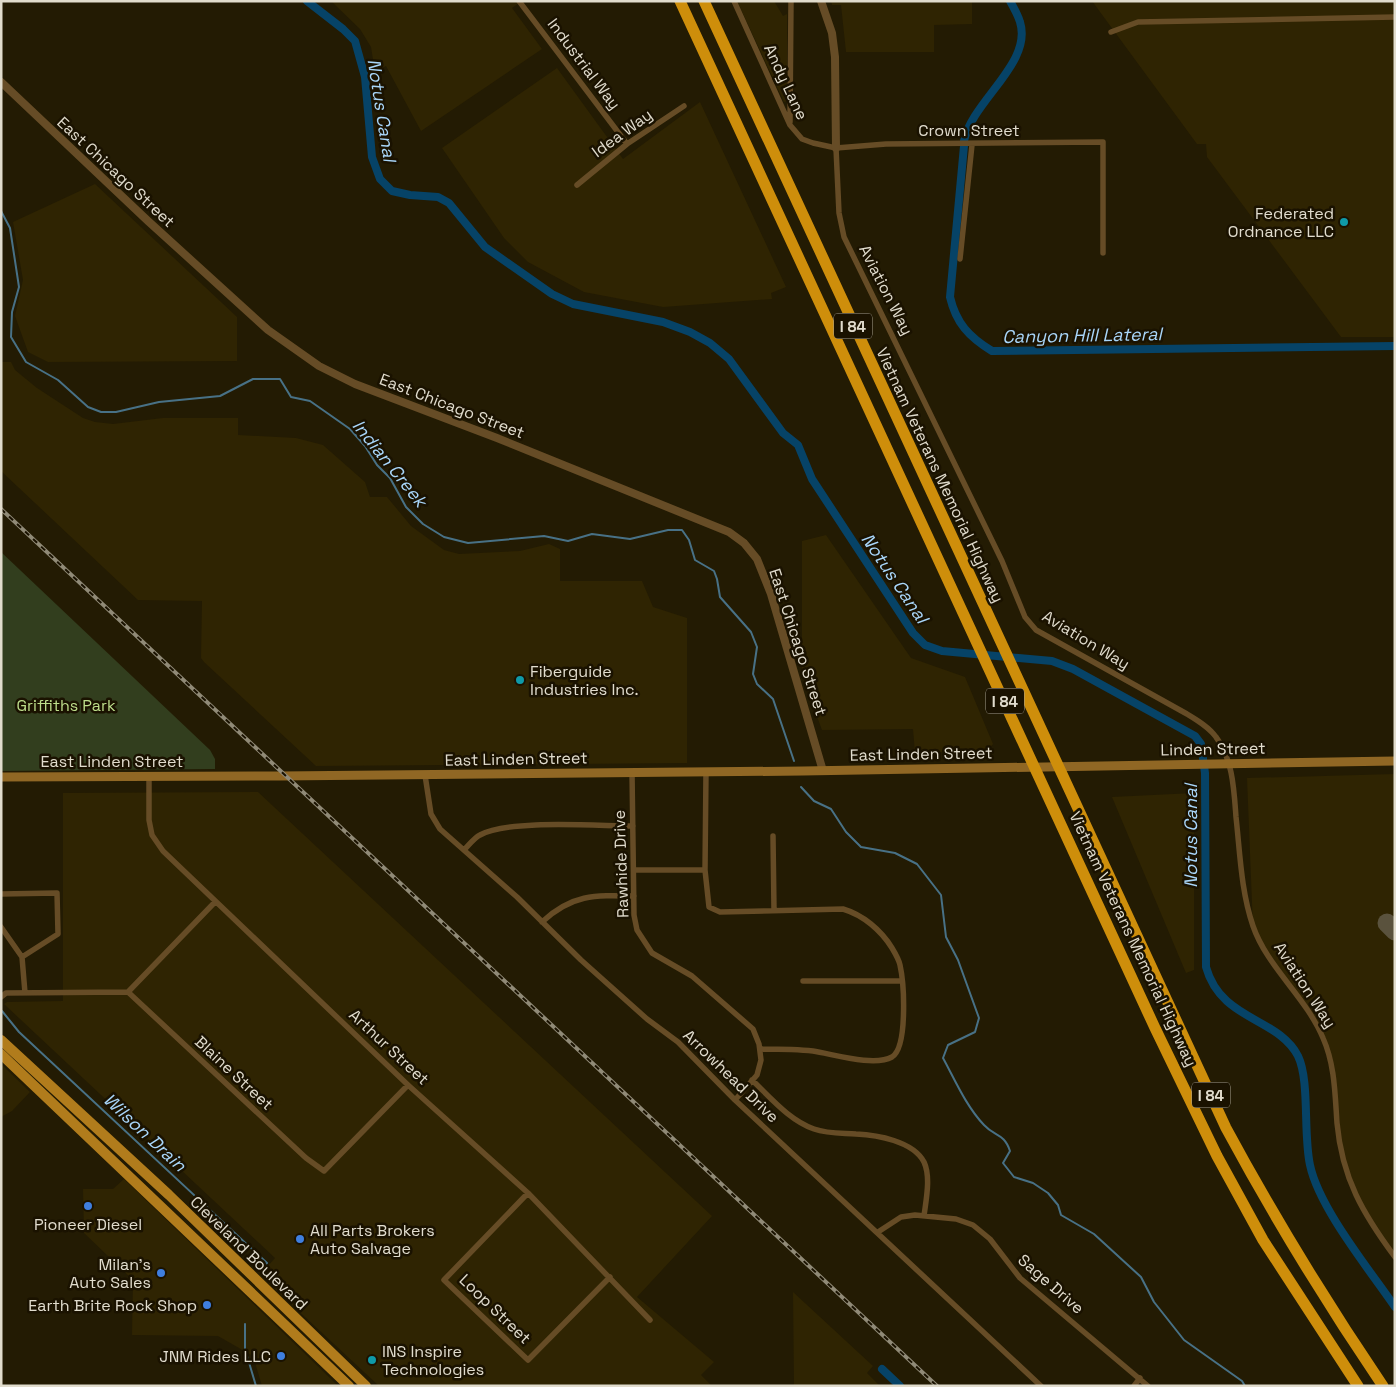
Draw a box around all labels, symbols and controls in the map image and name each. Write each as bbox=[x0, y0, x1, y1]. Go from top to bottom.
street label: Industrial Way bbox=[543, 14, 625, 114]
street label: Andy Lane bbox=[759, 41, 813, 123]
water label: Notus Canal bbox=[363, 57, 402, 166]
street label: Idea Way bbox=[588, 104, 656, 162]
street label: East Chicago Street bbox=[53, 112, 179, 232]
street label: Crown Street bbox=[918, 120, 1020, 141]
place label: Federated Ordnance LLC bbox=[1228, 203, 1334, 242]
marker: Federated Ordnance LLC bbox=[1338, 216, 1350, 228]
street label: Aviation Way bbox=[854, 241, 918, 339]
road number: I 84 bbox=[834, 314, 872, 338]
water label: Canyon Hill Lateral bbox=[1002, 322, 1165, 348]
street label: Vietnam Veterans Memorial Highway bbox=[871, 344, 1009, 606]
street label: East Chicago Street bbox=[377, 369, 527, 443]
water label: Indian Creek bbox=[348, 414, 434, 513]
water label: Notus Canal bbox=[856, 529, 935, 630]
street label: East Chicago Street bbox=[764, 566, 832, 718]
street label: Aviation Way bbox=[1038, 606, 1134, 674]
place label: Fiberguide Industries Inc. bbox=[530, 661, 639, 700]
marker: Fiberguide Industries Inc. bbox=[514, 674, 526, 686]
road number: I 84 bbox=[986, 688, 1024, 714]
park label: Griffiths Park bbox=[16, 695, 116, 716]
street label: Linden Street bbox=[1160, 738, 1266, 760]
street label: East Linden Street bbox=[849, 742, 993, 766]
street label: East Linden Street bbox=[444, 747, 588, 771]
street label: East Linden Street bbox=[41, 751, 183, 772]
water label: Notus Canal bbox=[1179, 782, 1202, 888]
street label: Vietnam Veterans Memorial Highway bbox=[1064, 808, 1202, 1070]
street label: Rawhide Drive bbox=[609, 810, 633, 918]
street label: Aviation Way bbox=[1269, 938, 1341, 1032]
street label: Arthur Street bbox=[345, 1005, 433, 1089]
street label: Arrowhead Drive bbox=[679, 1025, 783, 1127]
street label: Blaine Street bbox=[190, 1031, 278, 1115]
road number: I 84 bbox=[1192, 1082, 1230, 1108]
water label: Wilson Drain bbox=[99, 1088, 192, 1177]
street label: Cleveland Boulevard bbox=[186, 1191, 312, 1315]
marker: Pioneer Diesel bbox=[82, 1200, 94, 1212]
place label: Pioneer Diesel bbox=[34, 1214, 142, 1235]
place label: All Parts Brokers Auto Salvage bbox=[310, 1220, 435, 1259]
marker: All Parts Brokers Auto Salvage bbox=[294, 1233, 306, 1245]
street label: Sage Drive bbox=[1014, 1250, 1088, 1318]
place label: Milan's Auto Sales bbox=[69, 1254, 151, 1293]
marker: Milan's Auto Sales bbox=[155, 1267, 167, 1279]
street label: Loop Street bbox=[455, 1270, 535, 1348]
place label: Earth Brite Rock Shop bbox=[28, 1295, 197, 1316]
marker: Earth Brite Rock Shop bbox=[201, 1299, 213, 1311]
place label: INS Inspire Technologies bbox=[382, 1341, 484, 1380]
place label: JNM Rides LLC bbox=[159, 1346, 271, 1367]
marker: JNM Rides LLC bbox=[275, 1350, 287, 1362]
marker: INS Inspire Technologies bbox=[366, 1354, 378, 1366]

